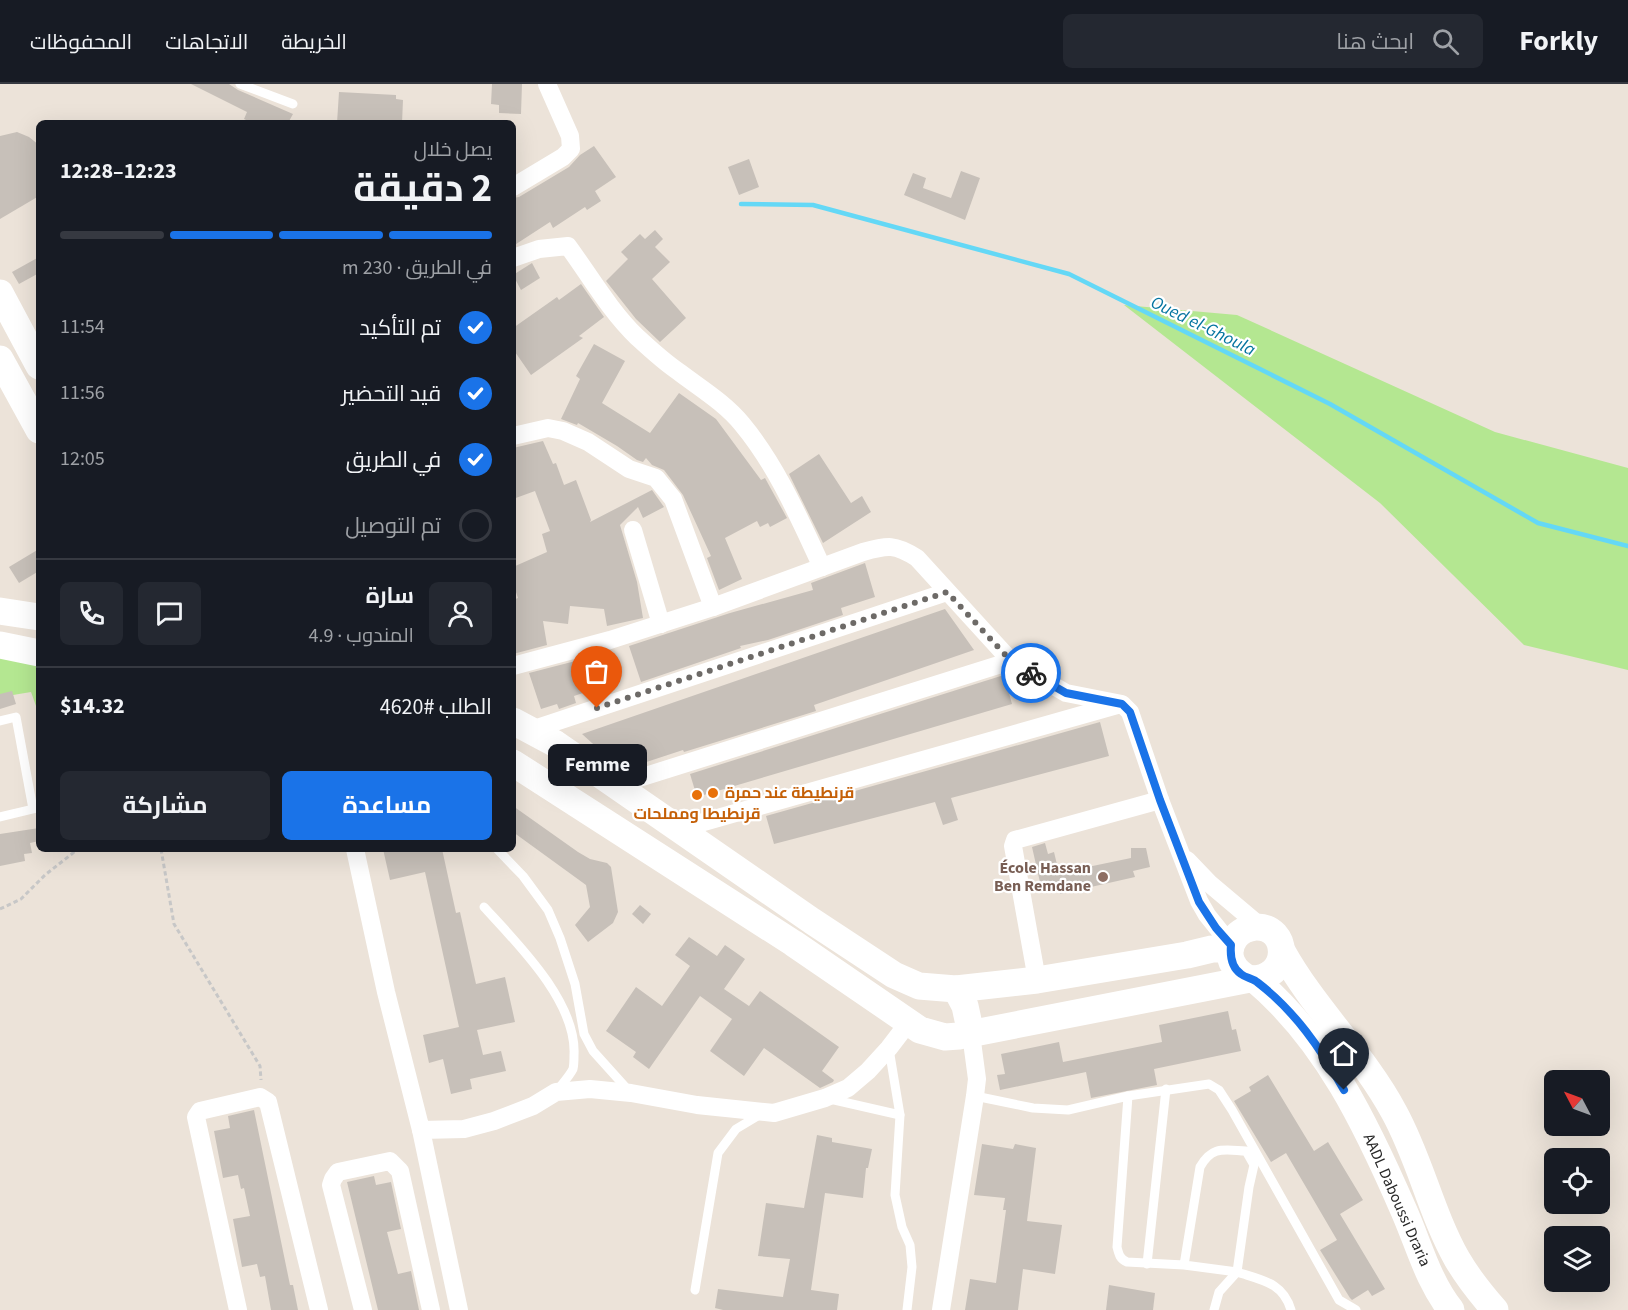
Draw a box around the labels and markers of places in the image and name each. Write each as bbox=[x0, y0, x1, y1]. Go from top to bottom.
pin bbox=[571, 646, 622, 708]
callout: Femme bbox=[548, 744, 646, 786]
place label: قرنطيطة عند حمرة bbox=[725, 782, 854, 804]
marker: قرنطيطة عند حمرة bbox=[706, 786, 720, 800]
marker: قرنطيطا ومملحات bbox=[690, 788, 704, 802]
place label: قرنطيطا ومملحات bbox=[633, 803, 761, 825]
place label: École Hassan Ben Remdane bbox=[994, 857, 1091, 897]
marker: École Hassan Ben Remdane bbox=[1096, 870, 1110, 884]
pin bbox=[1318, 1028, 1369, 1090]

